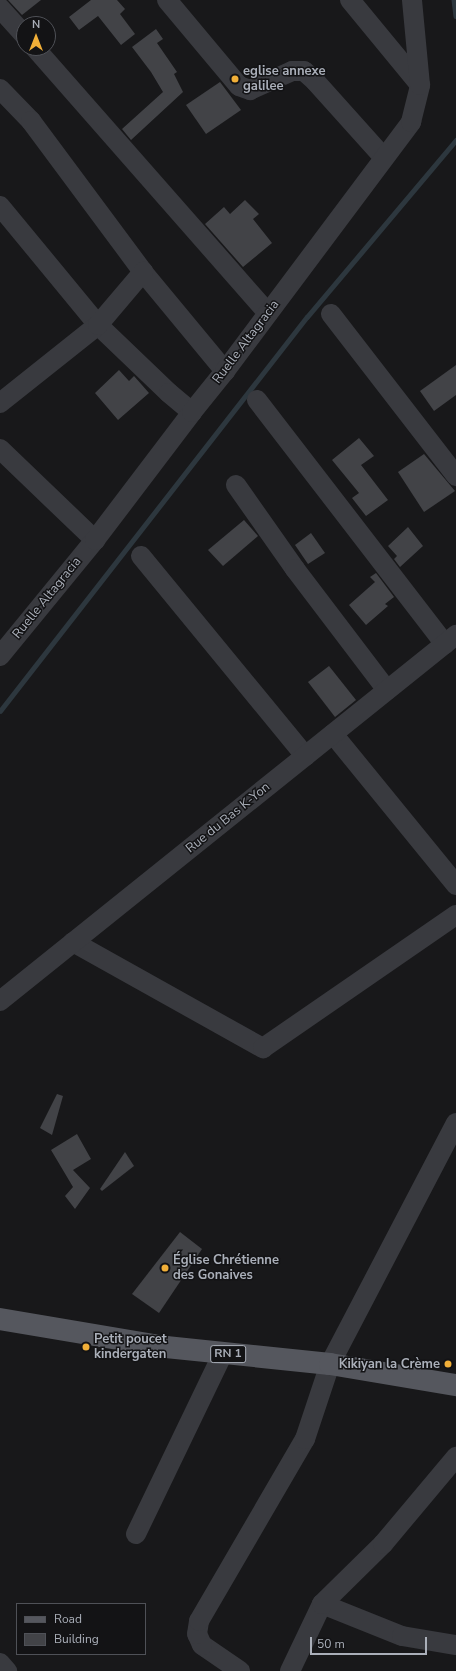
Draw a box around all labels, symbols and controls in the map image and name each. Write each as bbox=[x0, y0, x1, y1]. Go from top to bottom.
north arrow bbox=[16, 16, 56, 56]
text: N bbox=[32, 17, 40, 32]
place label: eglise annexe galilee bbox=[243, 64, 326, 95]
marker: eglise annexe galilee bbox=[230, 74, 240, 84]
street label: Ruelle Altagracia bbox=[210, 297, 282, 387]
street label: Ruelle Altagracia bbox=[9, 554, 85, 642]
street label: Rue du Bas K-Yon bbox=[183, 779, 273, 857]
place label: Église Chrétienne des Gonaives bbox=[173, 1253, 279, 1284]
marker: Église Chrétienne des Gonaives bbox=[160, 1263, 170, 1273]
place label: Petit poucet kindergaten bbox=[94, 1332, 167, 1363]
marker: Petit poucet kindergaten bbox=[81, 1342, 91, 1352]
road number: RN 1 bbox=[210, 1344, 246, 1364]
place label: Kikiyan la Crème bbox=[339, 1356, 440, 1372]
marker: Kikiyan la Crème bbox=[443, 1359, 453, 1369]
legend bbox=[16, 1603, 146, 1655]
text: Road bbox=[54, 1611, 82, 1627]
scale bar bbox=[312, 1629, 429, 1655]
text: Building bbox=[54, 1631, 99, 1647]
text: 50 m bbox=[317, 1636, 345, 1652]

